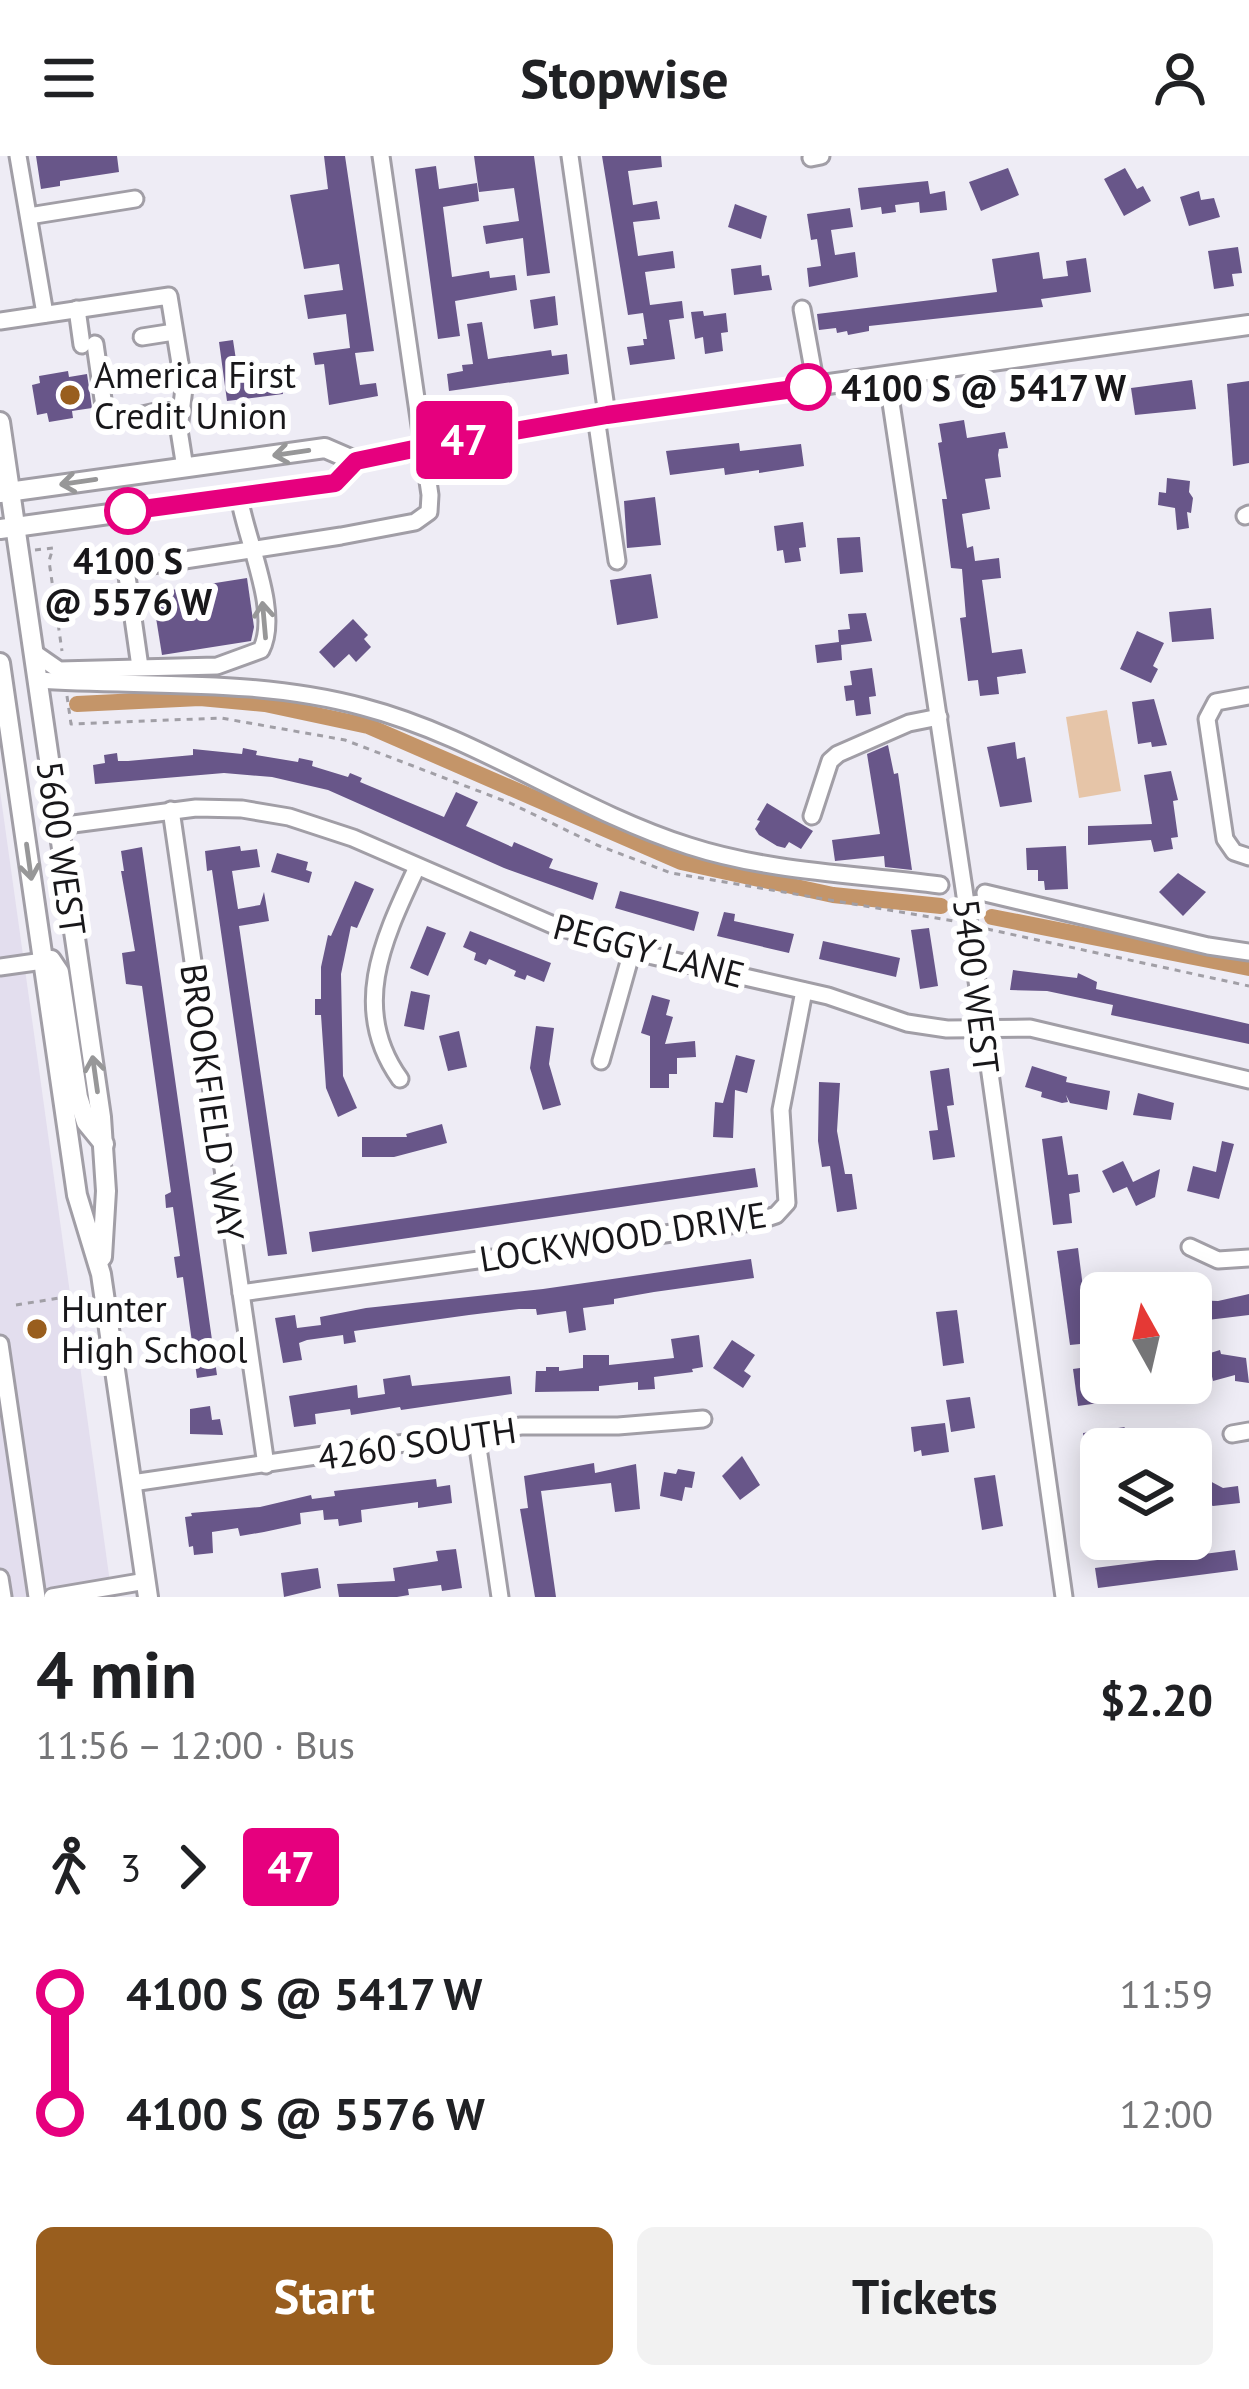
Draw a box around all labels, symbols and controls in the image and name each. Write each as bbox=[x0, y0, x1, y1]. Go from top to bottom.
text: Stopwise bbox=[520, 43, 729, 113]
icon: menu bbox=[36, 45, 102, 111]
icon: person bbox=[1147, 45, 1213, 111]
place label: America First Credit Union bbox=[94, 351, 296, 439]
place label: 4100 S @ 5417 W bbox=[841, 364, 1127, 411]
marker: 4100 S @ 5417 W bbox=[786, 365, 830, 409]
marker: America First Credit Union bbox=[57, 382, 83, 408]
line badge: 47 bbox=[410, 401, 518, 479]
text: 47 bbox=[440, 412, 488, 467]
one-way arrow bbox=[272, 442, 311, 465]
one-way arrow bbox=[60, 472, 99, 494]
marker: 4100 S @ 5576 W bbox=[106, 489, 150, 533]
place label: 4100 S @ 5576 W bbox=[44, 537, 213, 625]
one-way arrow bbox=[253, 601, 276, 640]
street label: 5600 WEST bbox=[27, 758, 97, 938]
one-way arrow bbox=[18, 842, 41, 881]
street label: 5400 WEST bbox=[943, 896, 1011, 1076]
street label: PEGGY LANE bbox=[548, 902, 750, 998]
street label: BROOKFIELD WAY bbox=[170, 961, 256, 1243]
one-way arrow bbox=[83, 1056, 106, 1095]
street label: LOCKWOOD DRIVE bbox=[476, 1190, 770, 1282]
north arrow bbox=[1080, 1272, 1212, 1404]
map controls bbox=[1080, 1272, 1212, 1560]
place label: Hunter High School bbox=[61, 1285, 248, 1373]
marker: Hunter High School bbox=[24, 1316, 50, 1342]
street label: 4260 SOUTH bbox=[315, 1406, 519, 1480]
button: layers bbox=[1080, 1428, 1212, 1560]
text: 4 min bbox=[36, 1631, 197, 1716]
text: $2.20 bbox=[1100, 1670, 1213, 1728]
text: 11:56 – 12:00 · Bus bbox=[36, 1719, 355, 1770]
icon: walk bbox=[36, 1834, 102, 1900]
icon: forward bbox=[159, 1834, 225, 1900]
text: 47 bbox=[267, 1839, 315, 1894]
text: 3 bbox=[120, 1842, 141, 1893]
text: 4100 S @ 5417 W bbox=[126, 1964, 482, 2022]
text: 11:59 bbox=[1119, 1968, 1213, 2019]
text: 4100 S @ 5576 W bbox=[126, 2084, 485, 2142]
text: 12:00 bbox=[1119, 2088, 1213, 2139]
button: Start bbox=[36, 2227, 613, 2365]
button: Tickets bbox=[637, 2227, 1213, 2365]

